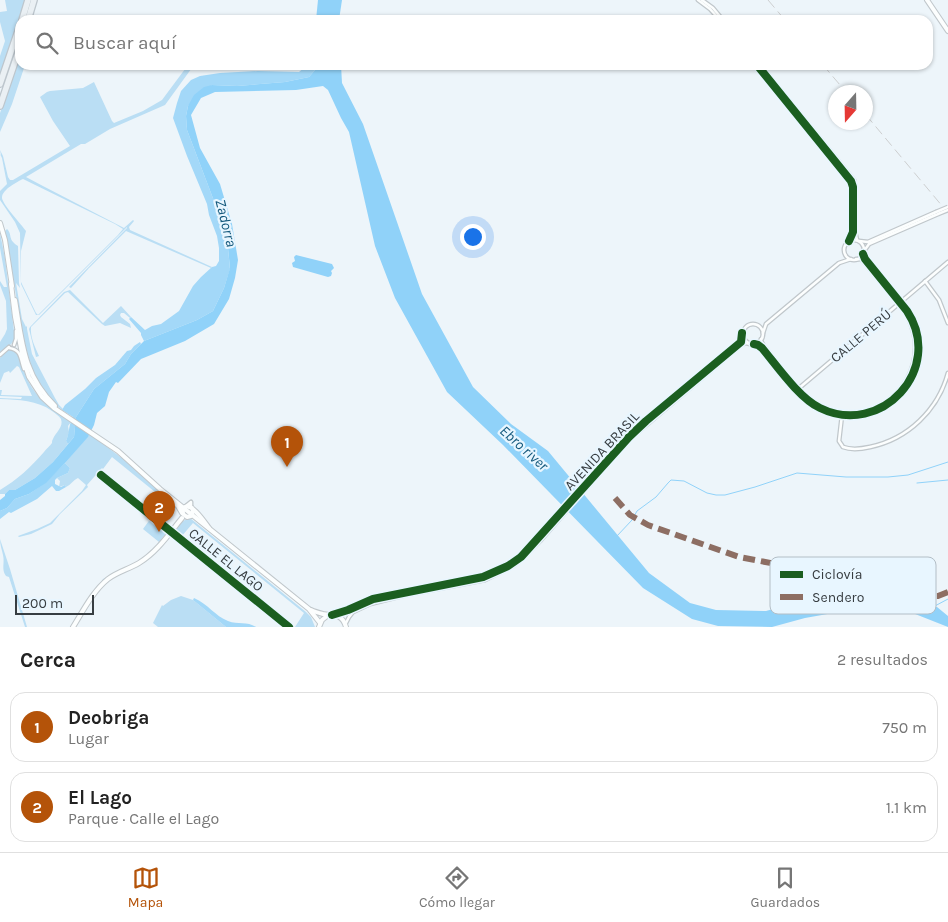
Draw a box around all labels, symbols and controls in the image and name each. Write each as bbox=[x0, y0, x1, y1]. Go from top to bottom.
search box bbox=[15, 15, 933, 70]
icon: search bbox=[33, 29, 61, 57]
text: Buscar aquí bbox=[73, 32, 177, 54]
north arrow bbox=[828, 85, 873, 130]
water label: Zadorra bbox=[211, 197, 241, 249]
your location bbox=[460, 224, 486, 250]
street label: CALLE PERÚ bbox=[826, 305, 895, 366]
street label: AVENIDA BRASIL bbox=[561, 408, 643, 494]
water label: Ebro river bbox=[496, 421, 553, 475]
pin: 1 bbox=[271, 426, 303, 467]
pin: 2 bbox=[143, 491, 175, 532]
street label: CALLE EL LAGO bbox=[185, 525, 267, 595]
legend bbox=[770, 557, 936, 614]
text: Ciclovía bbox=[812, 566, 862, 583]
text: Sendero bbox=[812, 589, 864, 606]
scale bar bbox=[15, 592, 94, 615]
text: 200 m bbox=[22, 595, 63, 612]
text: Cerca bbox=[20, 648, 76, 672]
text: 2 resultados bbox=[837, 650, 928, 669]
text: Deobriga bbox=[68, 707, 149, 729]
text: 1 bbox=[34, 718, 40, 737]
text: 750 m bbox=[882, 718, 927, 737]
text: Lugar bbox=[68, 729, 109, 748]
text: El Lago bbox=[68, 787, 132, 809]
text: 2 bbox=[32, 798, 42, 817]
text: 1.1 km bbox=[886, 798, 927, 817]
text: Parque · Calle el Lago bbox=[68, 809, 219, 828]
tab: Mapa bbox=[128, 864, 163, 911]
tab: Cómo llegar bbox=[419, 864, 495, 911]
tab: Guardados bbox=[751, 864, 820, 911]

